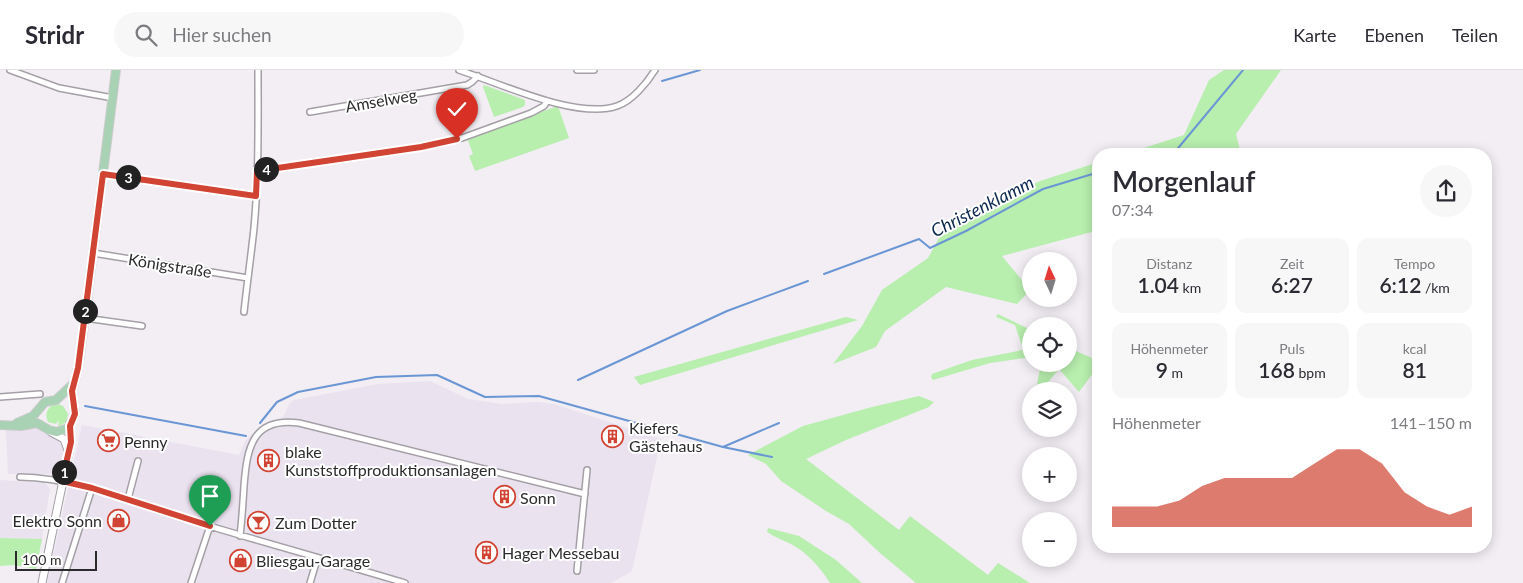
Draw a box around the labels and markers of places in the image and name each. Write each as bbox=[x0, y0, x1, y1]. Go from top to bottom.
pin bbox=[436, 88, 478, 139]
pin: 4 bbox=[254, 156, 278, 182]
pin: 3 bbox=[116, 164, 140, 190]
pin: 2 bbox=[72, 298, 98, 324]
place label: Kiefers Gästehaus bbox=[629, 418, 702, 455]
building icon: Kiefers Gästehaus bbox=[601, 424, 625, 448]
supermarket icon: Penny bbox=[96, 429, 120, 453]
place label: Penny bbox=[124, 432, 168, 451]
place label: blake Kunststoffproduktionsanlagen bbox=[285, 442, 496, 479]
building icon: blake Kunststoffproduktionsanlagen bbox=[257, 448, 281, 472]
pin: 1 bbox=[52, 460, 76, 484]
pin bbox=[189, 475, 231, 526]
building icon: Sonn bbox=[492, 485, 516, 509]
place label: Sonn bbox=[520, 488, 556, 507]
shop icon: Elektro Sonn bbox=[106, 508, 130, 532]
bar icon: Zum Dotter bbox=[247, 510, 271, 534]
place label: Elektro Sonn bbox=[13, 511, 102, 530]
place label: Zum Dotter bbox=[275, 513, 357, 532]
building icon: Hager Messebau bbox=[474, 540, 498, 564]
place label: Hager Messebau bbox=[502, 543, 619, 562]
shop icon: Bliesgau-Garage bbox=[228, 548, 252, 572]
place label: Bliesgau-Garage bbox=[256, 551, 370, 570]

